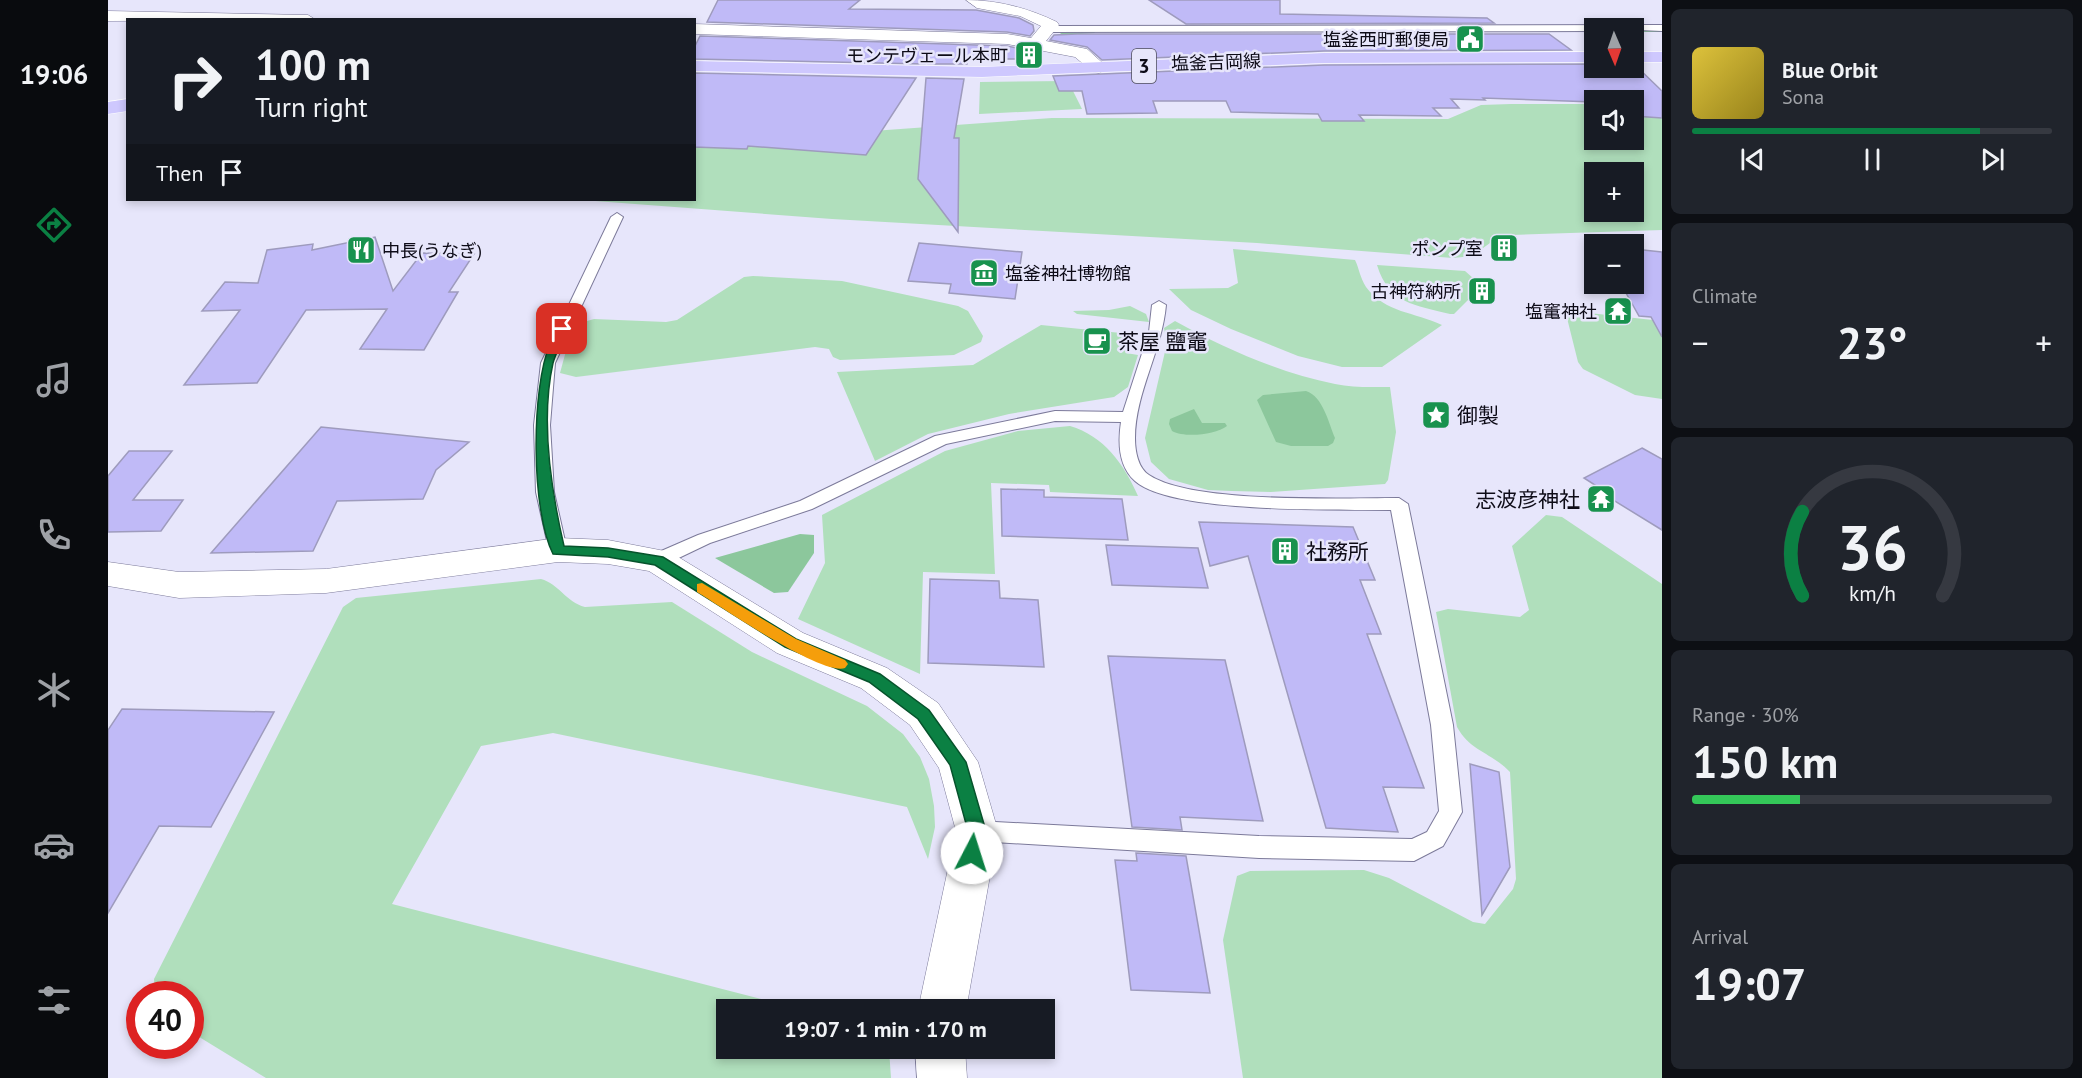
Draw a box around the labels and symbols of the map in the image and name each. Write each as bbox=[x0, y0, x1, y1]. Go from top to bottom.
north arrow bbox=[1584, 18, 1644, 78]
public building icon: 塩釜西町郵便局 bbox=[1454, 23, 1486, 55]
place label: 塩釜西町郵便局 bbox=[1323, 28, 1449, 51]
building icon: モンテヴェール本町 bbox=[1013, 39, 1045, 71]
place label: モンテヴェール本町 bbox=[846, 44, 1008, 67]
road number: 3 bbox=[1132, 49, 1156, 83]
street label: 塩釜吉岡線 bbox=[1171, 49, 1261, 75]
building icon: ポンプ室 bbox=[1488, 232, 1520, 264]
restaurant icon: 中長(うなぎ) bbox=[345, 234, 377, 266]
place label: ポンプ室 bbox=[1412, 237, 1483, 260]
place label: 中長(うなぎ) bbox=[382, 239, 482, 262]
museum icon: 塩釜神社博物館 bbox=[968, 257, 1000, 289]
place label: 塩釜神社博物館 bbox=[1005, 262, 1131, 285]
building icon: 古神符納所 bbox=[1466, 275, 1498, 307]
place label: 古神符納所 bbox=[1371, 280, 1461, 303]
temple icon: 塩竃神社 bbox=[1602, 295, 1634, 327]
place label: 塩竃神社 bbox=[1525, 300, 1597, 323]
pin bbox=[536, 303, 587, 354]
cafe icon: 茶屋 鹽竈 bbox=[1081, 325, 1113, 357]
place label: 茶屋 鹽竈 bbox=[1118, 328, 1208, 355]
place icon: 御製 bbox=[1420, 399, 1452, 431]
place label: 御製 bbox=[1457, 402, 1499, 429]
temple icon: 志波彦神社 bbox=[1585, 483, 1617, 515]
place label: 志波彦神社 bbox=[1475, 486, 1580, 513]
building icon: 社務所 bbox=[1269, 535, 1301, 567]
place label: 社務所 bbox=[1306, 538, 1369, 565]
position arrow bbox=[940, 821, 1004, 885]
speed limit sign: 40 bbox=[126, 981, 204, 1059]

